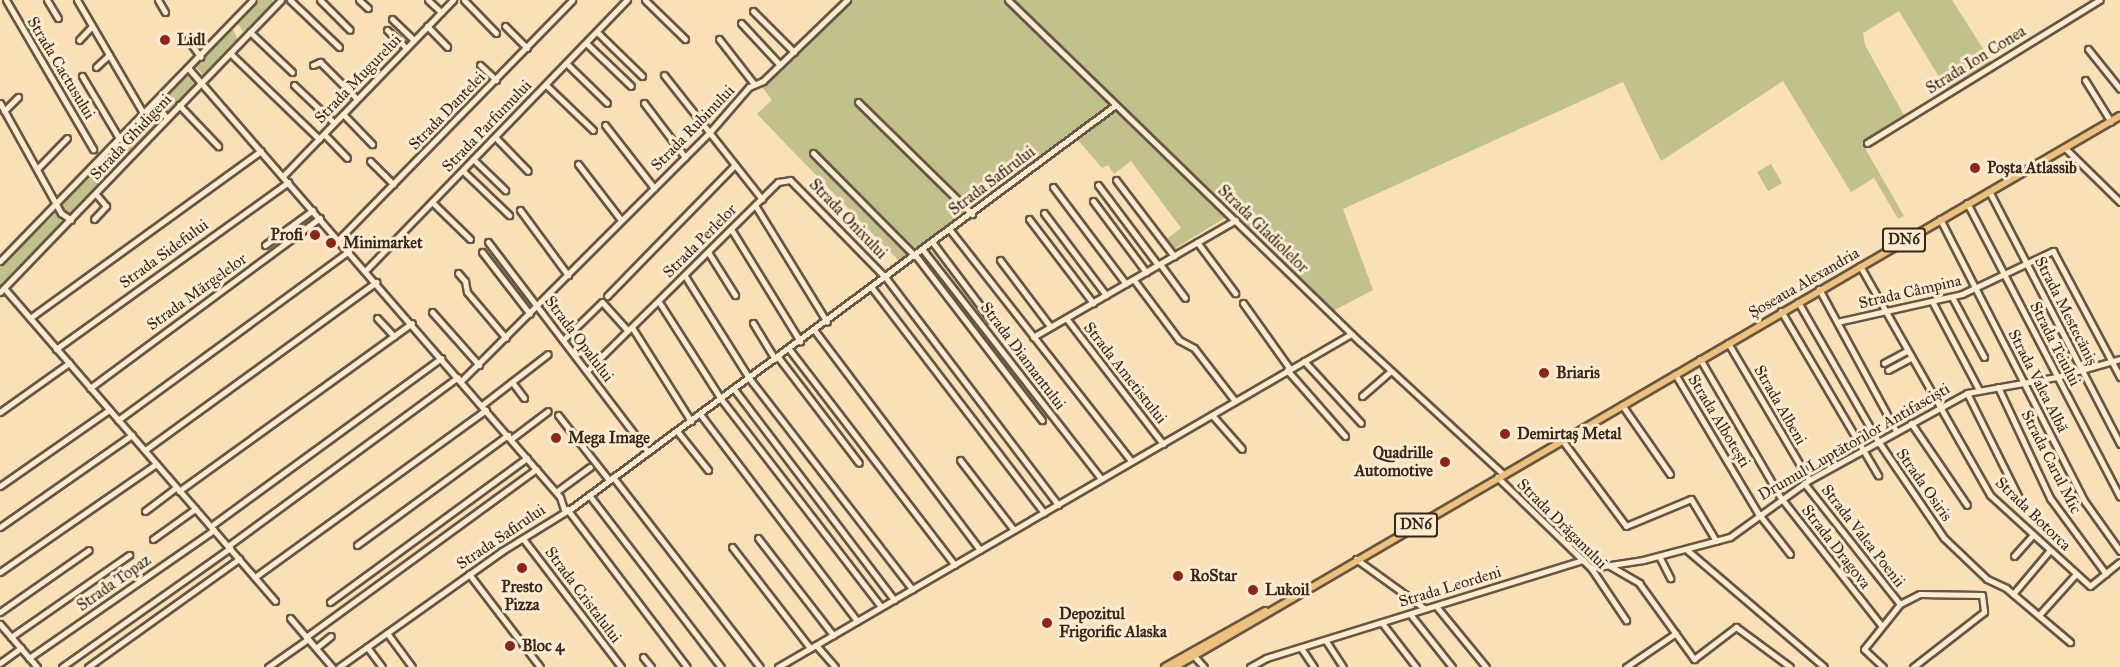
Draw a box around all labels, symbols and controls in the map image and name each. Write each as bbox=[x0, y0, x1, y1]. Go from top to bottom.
street label: Strada Cactusului bbox=[23, 13, 99, 123]
street label: Strada Ion Conea bbox=[1923, 22, 2029, 98]
place label: Lidl bbox=[177, 30, 206, 50]
street label: Strada Mugurelui bbox=[311, 30, 405, 128]
marker: Lidl bbox=[158, 33, 172, 47]
street label: Strada Dantelei bbox=[405, 68, 489, 154]
street label: Strada Parfumului bbox=[438, 76, 536, 176]
street label: Strada Rubinului bbox=[647, 81, 739, 175]
street label: Strada Ghidigeni bbox=[86, 90, 176, 184]
street label: Strada Safirului bbox=[945, 142, 1039, 220]
place label: Poșta Atlassib bbox=[1987, 158, 2077, 178]
marker: Poșta Atlassib bbox=[1968, 161, 1982, 175]
street label: Strada Onixului bbox=[805, 175, 891, 263]
street label: Strada Gladiolelor bbox=[1214, 181, 1312, 277]
street label: Strada Perlelor bbox=[659, 200, 741, 282]
street label: Strada Sidefului bbox=[116, 215, 212, 293]
place label: Profi bbox=[271, 225, 303, 245]
marker: Profi bbox=[308, 228, 322, 242]
road number: DN6 bbox=[1882, 228, 1926, 252]
place label: Minimarket bbox=[343, 233, 423, 253]
marker: Minimarket bbox=[324, 236, 338, 250]
street label: Șoseaua Alexandria bbox=[1745, 243, 1863, 323]
street label: Strada Mărgelelor bbox=[143, 249, 251, 335]
street label: Strada Mestecăniș bbox=[2030, 253, 2102, 369]
street label: Strada Câmpina bbox=[1857, 271, 1963, 313]
street label: Strada Opalului bbox=[540, 292, 618, 386]
street label: Strada Diamantului bbox=[976, 298, 1070, 414]
street label: Strada Teiului bbox=[2026, 299, 2084, 389]
street label: Strada Ametistului bbox=[1079, 318, 1171, 428]
street label: Strada Valea Albă bbox=[2004, 326, 2072, 436]
street label: Strada Albeni bbox=[1750, 362, 1810, 448]
place label: Briaris bbox=[1556, 363, 1600, 383]
marker: Briaris bbox=[1537, 366, 1551, 380]
street label: Strada Albotești bbox=[1684, 371, 1754, 471]
street label: Drumul Luptătorilor Antifasciști bbox=[1755, 379, 1953, 505]
street label: Strada Carul Mic bbox=[2017, 407, 2085, 517]
place label: Demirtaș Metal bbox=[1517, 424, 1622, 444]
marker: Demirtaș Metal bbox=[1498, 427, 1512, 441]
place label: Mega Image bbox=[568, 428, 650, 448]
marker: Mega Image bbox=[549, 431, 563, 445]
place label: Quadrille Automotive bbox=[1354, 443, 1433, 481]
street label: Strada Osiris bbox=[1892, 445, 1956, 525]
marker: Quadrille Automotive bbox=[1438, 455, 1452, 469]
street label: Strada Botorca bbox=[1991, 473, 2075, 555]
street label: Strada Drăganului bbox=[1513, 475, 1611, 573]
street label: Strada Valea Poenii bbox=[1817, 481, 1909, 591]
street label: Strada Safirului bbox=[453, 500, 549, 574]
street label: Strada Dragova bbox=[1797, 501, 1875, 593]
road number: DN6 bbox=[1394, 513, 1438, 537]
street label: Strada Cristalului bbox=[541, 543, 625, 647]
street label: Strada Topaz bbox=[73, 551, 155, 615]
marker: Presto Pizza bbox=[515, 561, 529, 575]
street label: Strada Leordeni bbox=[1396, 562, 1504, 612]
place label: RoStar bbox=[1190, 566, 1237, 586]
marker: RoStar bbox=[1171, 569, 1185, 583]
place label: Presto Pizza bbox=[501, 577, 543, 615]
place label: Lukoil bbox=[1265, 580, 1310, 600]
marker: Lukoil bbox=[1246, 583, 1260, 597]
place label: Depozitul Frigorific Alaska bbox=[1059, 604, 1167, 642]
marker: Depozitul Frigorific Alaska bbox=[1040, 616, 1054, 630]
place label: Bloc 4 bbox=[522, 636, 564, 656]
marker: Bloc 4 bbox=[503, 639, 517, 653]

